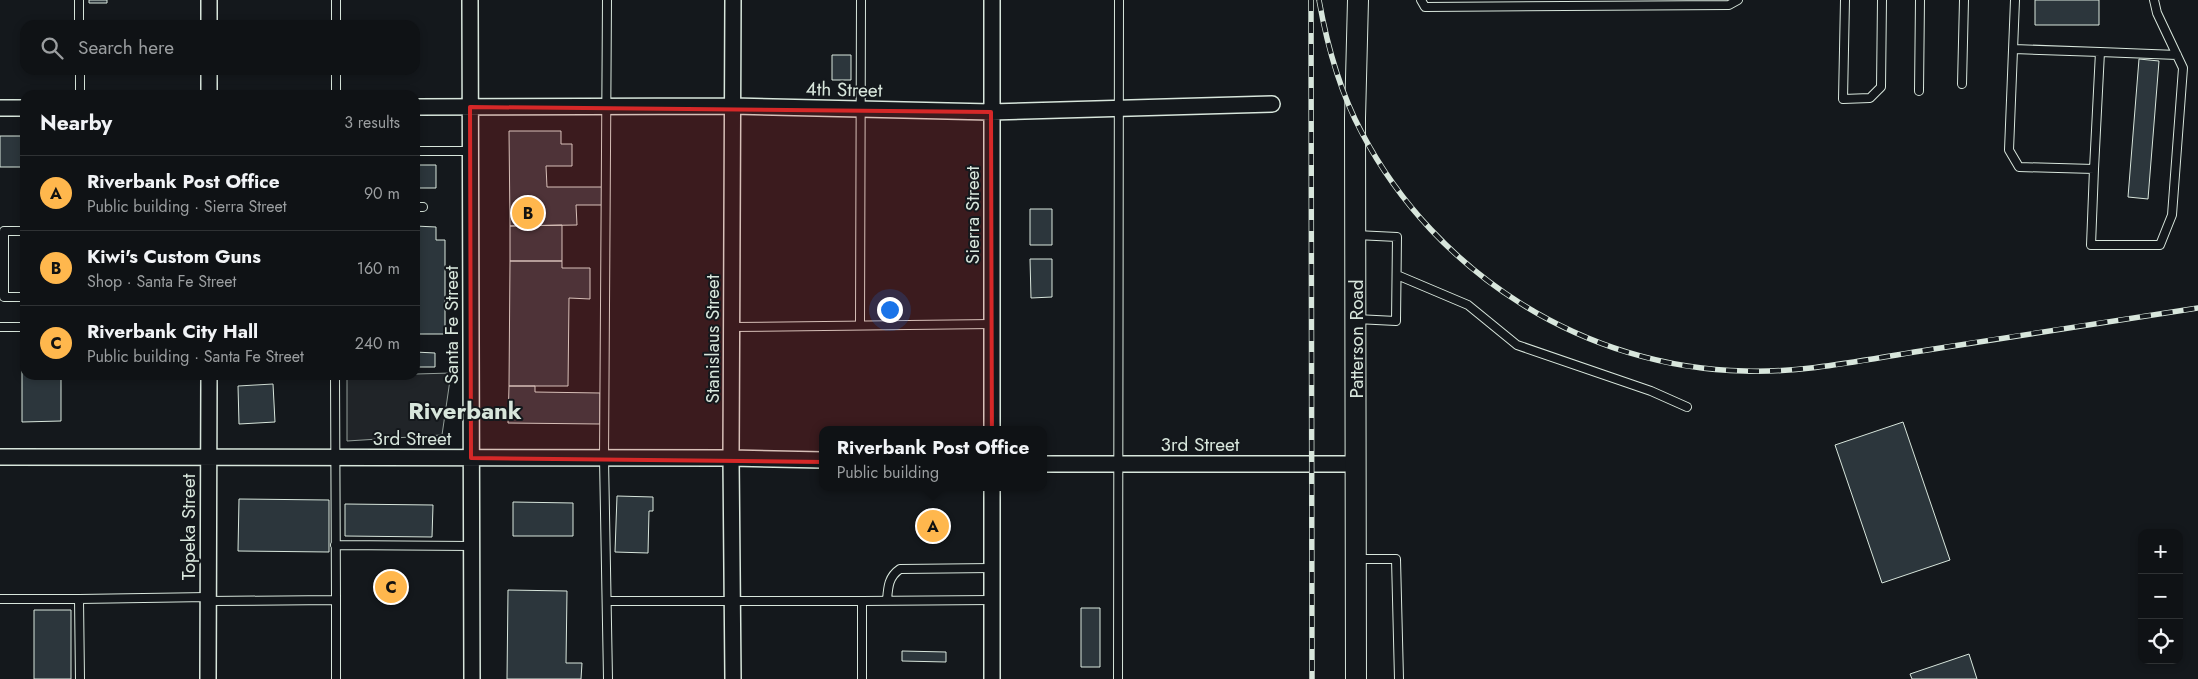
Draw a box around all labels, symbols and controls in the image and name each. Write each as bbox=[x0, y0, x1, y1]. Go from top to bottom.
search box bbox=[20, 20, 420, 75]
icon: search bbox=[38, 34, 66, 62]
text: Search here bbox=[78, 34, 174, 61]
street label: 4th Street bbox=[805, 75, 883, 104]
text: Nearby bbox=[40, 108, 112, 138]
text: 3 results bbox=[344, 111, 400, 134]
street label: Sierra Street bbox=[959, 165, 986, 264]
text: Riverbank Post Office bbox=[87, 168, 280, 195]
text: A bbox=[50, 182, 62, 205]
text: 90 m bbox=[364, 182, 400, 205]
pin: B bbox=[512, 194, 544, 232]
text: Public building · Sierra Street bbox=[87, 195, 287, 218]
text: Kiwi's Custom Guns bbox=[87, 243, 261, 270]
text: B bbox=[51, 257, 61, 280]
text: 160 m bbox=[357, 257, 400, 280]
street label: Santa Fe Street bbox=[438, 265, 465, 384]
text: Shop · Santa Fe Street bbox=[87, 270, 236, 293]
street label: Stanislaus Street bbox=[699, 274, 726, 403]
street label: Patterson Road bbox=[1343, 279, 1370, 399]
your location bbox=[877, 297, 903, 323]
text: Riverbank City Hall bbox=[87, 318, 258, 345]
text: C bbox=[50, 332, 62, 355]
text: 240 m bbox=[355, 332, 400, 355]
text: Public building · Santa Fe Street bbox=[87, 345, 304, 368]
district label: Riverbank bbox=[408, 393, 522, 428]
street label: 3rd Street bbox=[373, 425, 452, 452]
popup bbox=[819, 426, 1047, 491]
street label: 3rd Street bbox=[1161, 431, 1240, 458]
text: Riverbank Post Office bbox=[837, 434, 1029, 461]
text: Public building bbox=[837, 461, 939, 484]
street label: Topeka Street bbox=[175, 473, 202, 580]
pin: A bbox=[917, 507, 949, 545]
map controls bbox=[2138, 529, 2183, 664]
button: + bbox=[2138, 529, 2183, 574]
pin: C bbox=[375, 568, 407, 606]
button: − bbox=[2138, 574, 2183, 619]
button: locate bbox=[2138, 619, 2183, 664]

